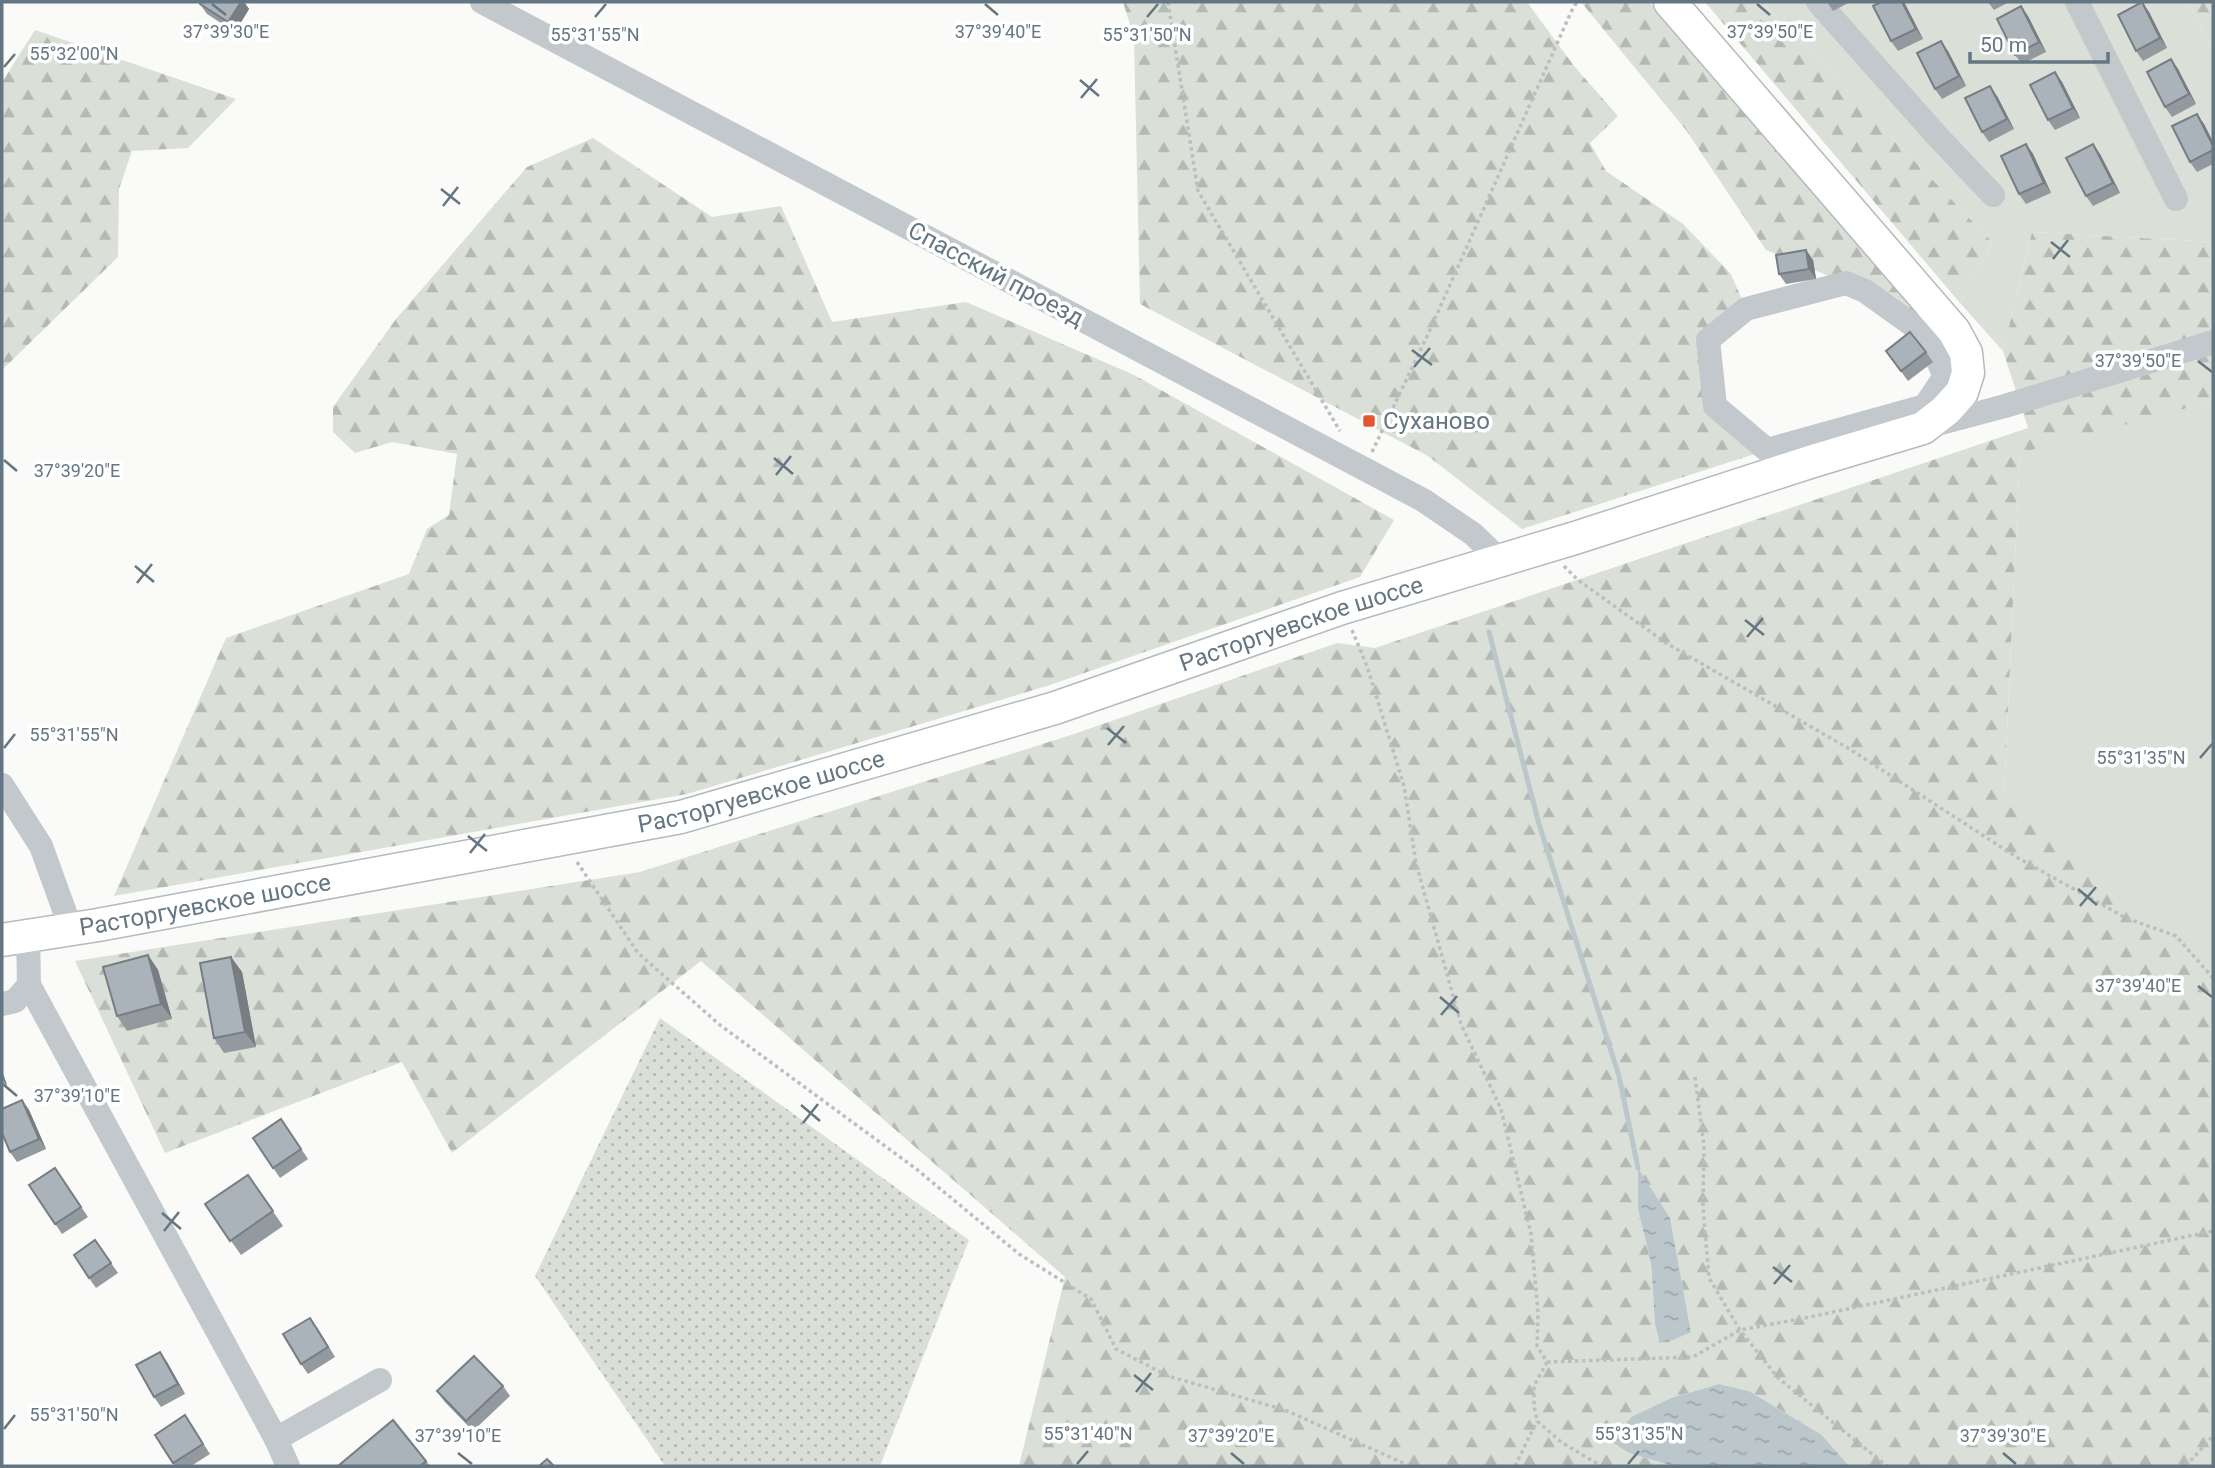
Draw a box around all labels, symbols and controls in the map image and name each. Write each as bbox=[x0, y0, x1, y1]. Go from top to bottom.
text: 37°39'30"E bbox=[183, 21, 269, 42]
text: 37°39'40"E bbox=[955, 21, 1041, 42]
text: 37°39'50"E bbox=[1727, 21, 1813, 42]
scale bar bbox=[1970, 21, 2108, 65]
text: 55°31'55"N bbox=[550, 24, 640, 45]
text: 55°31'50"N bbox=[1102, 24, 1192, 45]
text: 50 m bbox=[1980, 33, 2027, 57]
text: 55°32'00"N bbox=[29, 43, 119, 64]
street label: Спасский проезд bbox=[903, 216, 1089, 332]
text: 37°39'50"E bbox=[2095, 350, 2181, 371]
place label: Суханово bbox=[1383, 407, 1490, 435]
marker: Суханово bbox=[1361, 413, 1377, 429]
text: 37°39'20"E bbox=[34, 460, 120, 481]
street label: Расторгуевское шоссе bbox=[1176, 570, 1427, 678]
text: 55°31'55"N bbox=[29, 724, 119, 745]
street label: Расторгуевское шоссе bbox=[635, 744, 888, 839]
text: 55°31'35"N bbox=[2096, 747, 2186, 768]
street label: Расторгуевское шоссе bbox=[77, 868, 333, 942]
text: 37°39'40"E bbox=[2095, 975, 2181, 996]
text: 37°39'10"E bbox=[34, 1085, 120, 1106]
text: 55°31'50"N bbox=[29, 1404, 119, 1425]
text: 55°31'40"N bbox=[1043, 1423, 1133, 1444]
text: 55°31'35"N bbox=[1594, 1423, 1684, 1444]
text: 37°39'10"E bbox=[415, 1425, 501, 1446]
text: 37°39'20"E bbox=[1188, 1425, 1274, 1446]
text: 37°39'30"E bbox=[1960, 1425, 2046, 1446]

